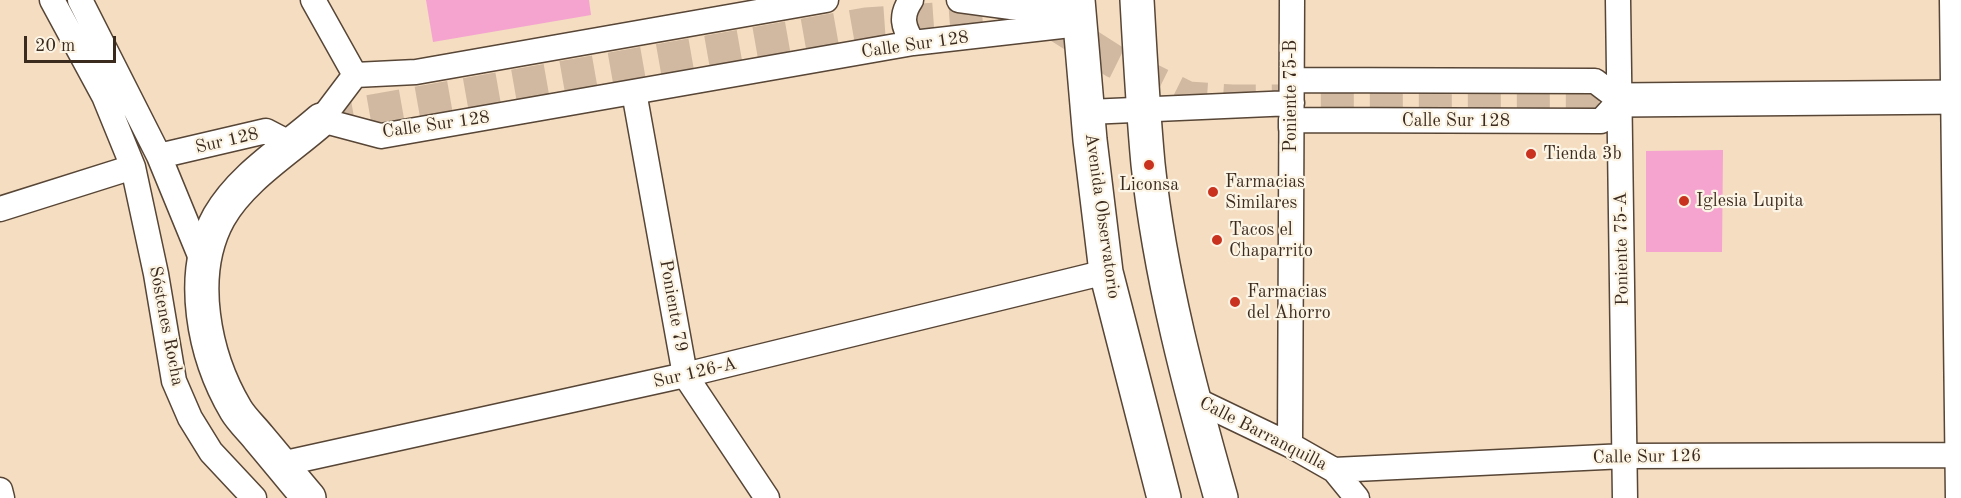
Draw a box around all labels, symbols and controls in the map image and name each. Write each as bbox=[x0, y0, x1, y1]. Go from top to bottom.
scale bar bbox=[27, 24, 118, 62]
street label: Calle Sur 128 bbox=[860, 27, 970, 63]
text: 20 m bbox=[35, 37, 75, 55]
street label: Poniente 75-B bbox=[1280, 40, 1302, 152]
street label: Calle Sur 128 bbox=[381, 107, 491, 143]
street label: Calle Sur 128 bbox=[1402, 110, 1510, 132]
street label: Sur 128 bbox=[193, 123, 261, 159]
street label: Avenida Observatorio bbox=[1080, 132, 1124, 300]
place label: Tienda 3b bbox=[1543, 143, 1622, 165]
marker: Tienda 3b bbox=[1524, 147, 1538, 161]
marker: Liconsa bbox=[1142, 158, 1156, 172]
place label: Farmacias Similares bbox=[1225, 171, 1305, 213]
place label: Liconsa bbox=[1119, 174, 1179, 196]
marker: Farmacias Similares bbox=[1206, 185, 1220, 199]
place label: Iglesia Lupita bbox=[1696, 190, 1804, 212]
street label: Poniente 75-A bbox=[1610, 192, 1634, 306]
marker: Iglesia Lupita bbox=[1677, 194, 1691, 208]
place label: Tacos el Chaparrito bbox=[1229, 219, 1313, 262]
marker: Tacos el Chaparrito bbox=[1210, 233, 1224, 247]
street label: Poniente 79 bbox=[654, 258, 692, 354]
street label: Sóstenes Rocha bbox=[144, 264, 188, 388]
place label: Farmacias del Ahorro bbox=[1247, 281, 1331, 324]
marker: Farmacias del Ahorro bbox=[1228, 295, 1242, 309]
street label: Sur 126-A bbox=[651, 353, 739, 393]
street label: Calle Barranquilla bbox=[1195, 392, 1331, 476]
street label: Calle Sur 126 bbox=[1593, 445, 1701, 469]

